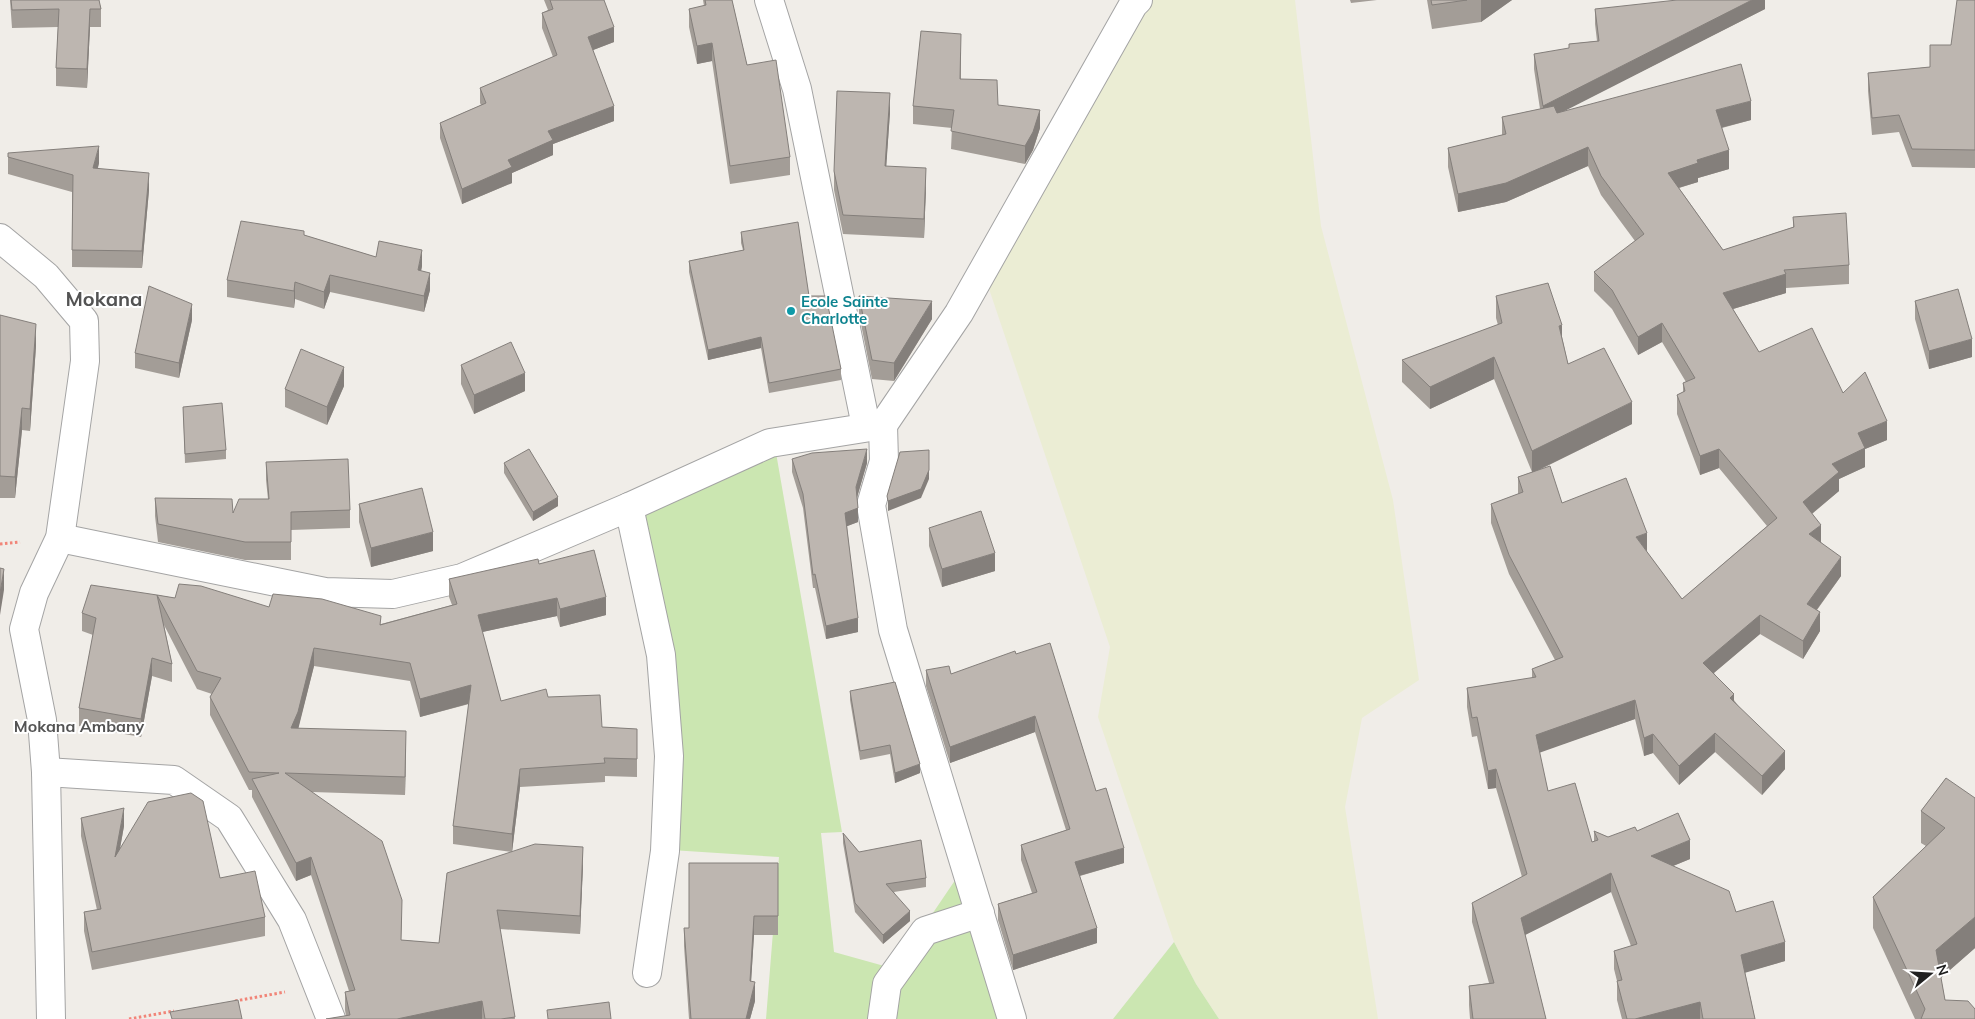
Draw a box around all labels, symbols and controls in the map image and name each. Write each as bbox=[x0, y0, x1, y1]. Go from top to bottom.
district label: Mokana bbox=[65, 286, 143, 311]
place label: Ecole Sainte Charlotte bbox=[801, 292, 888, 328]
marker: Ecole Sainte Charlotte bbox=[785, 305, 797, 317]
district label: Mokana Ambany bbox=[14, 716, 145, 736]
north arrow bbox=[1905, 949, 1955, 999]
text: N bbox=[1932, 962, 1953, 978]

